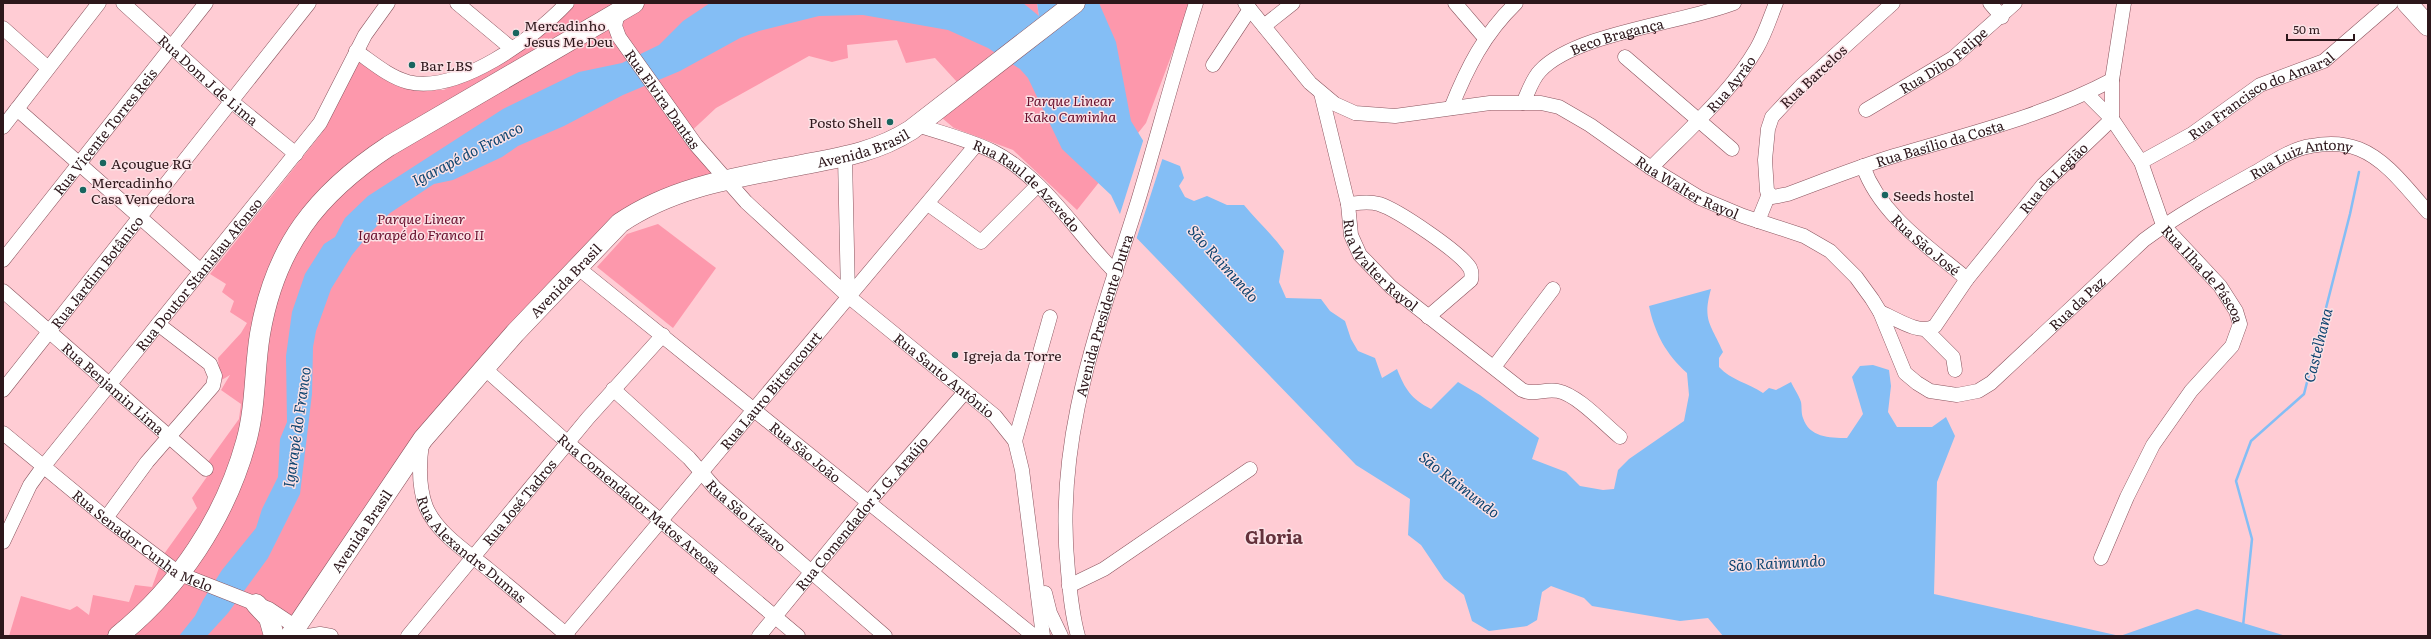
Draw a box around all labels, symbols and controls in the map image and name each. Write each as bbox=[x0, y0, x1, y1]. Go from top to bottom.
street label: Beco Bragança bbox=[1567, 13, 1666, 59]
place label: Mercadinho Jesus Me Deu bbox=[524, 15, 613, 51]
scale bar bbox=[2287, 16, 2354, 42]
text: 50 m bbox=[2293, 20, 2320, 38]
street label: Rua Dibo Felipe bbox=[1895, 22, 1991, 98]
marker: Mercadinho Jesus Me Deu bbox=[511, 28, 521, 38]
street label: Rua Dom J de Lima bbox=[154, 30, 263, 130]
street label: Rua Barcelos bbox=[1775, 40, 1851, 112]
street label: Rua Elvira Dantas bbox=[621, 45, 706, 153]
street label: Rua Francisco do Amaral bbox=[2184, 46, 2339, 144]
street label: Rua Ayrão bbox=[1701, 51, 1760, 117]
place label: Bar LBS bbox=[420, 55, 473, 75]
marker: Bar LBS bbox=[407, 60, 417, 70]
street label: Rua Vicente Torres Reis bbox=[48, 64, 161, 199]
park label: Parque Linear Kako Caminha bbox=[1024, 90, 1116, 126]
place label: Posto Shell bbox=[809, 112, 882, 132]
street label: Rua Basílio da Costa bbox=[1873, 114, 2007, 171]
water label: Igarapé do Franco bbox=[408, 115, 526, 191]
marker: Posto Shell bbox=[885, 117, 895, 127]
street label: Avenida Brasil bbox=[815, 123, 913, 172]
street label: Rua Raul de Azevedo bbox=[970, 134, 1085, 236]
street label: Rua Luiz Antony bbox=[2246, 134, 2356, 184]
street label: Rua da Legião bbox=[2014, 137, 2092, 218]
street label: Rua Walter Rayol bbox=[1632, 150, 1743, 223]
place label: Açougue RG bbox=[111, 153, 193, 173]
marker: Açougue RG bbox=[98, 158, 108, 168]
place label: Mercadinho Casa Vencedora bbox=[91, 172, 195, 208]
marker: Mercadinho Casa Vencedora bbox=[78, 185, 88, 195]
place label: Seeds hostel bbox=[1893, 185, 1975, 205]
marker: Seeds hostel bbox=[1880, 190, 1890, 200]
street label: Rua Doutor Stanislau Afonso bbox=[130, 193, 266, 355]
park label: Parque Linear Igarapé do Franco II bbox=[358, 208, 484, 244]
street label: Rua São José bbox=[1887, 209, 1965, 280]
street label: Rua Jardim Botânico bbox=[46, 211, 148, 332]
street label: Rua Walter Rayol bbox=[1340, 218, 1423, 315]
water label: São Raimundo bbox=[1183, 219, 1265, 307]
street label: Rua Ilha de Páscoa bbox=[2158, 220, 2249, 326]
street label: Avenida Presidente Dutra bbox=[1070, 231, 1137, 399]
street label: Avenida Brasil bbox=[525, 238, 606, 322]
street label: Rua da Paz bbox=[2044, 271, 2109, 334]
water label: Castelhana bbox=[2297, 305, 2337, 385]
street label: Rua Lauro Bittencourt bbox=[715, 326, 826, 453]
street label: Rua Santo Antônio bbox=[890, 328, 999, 422]
street label: Rua Benjamin Lima bbox=[58, 337, 170, 439]
place label: Igreja da Torre bbox=[963, 345, 1061, 365]
marker: Igreja da Torre bbox=[950, 350, 960, 360]
water label: Igarapé do Franco bbox=[276, 365, 316, 489]
street label: Rua São João bbox=[766, 417, 846, 487]
street label: Rua Comendador Matos Areosa bbox=[554, 429, 726, 578]
street label: Rua Comendador J. G. Araújo bbox=[790, 432, 932, 594]
water label: São Raimundo bbox=[1415, 445, 1505, 523]
street label: Rua José Tadros bbox=[477, 454, 560, 549]
street label: Rua São Lázaro bbox=[702, 475, 791, 556]
street label: Rua Senador Cunha Melo bbox=[68, 484, 216, 596]
street label: Avenida Brasil bbox=[326, 485, 396, 576]
street label: Rua Alexandre Dumas bbox=[413, 493, 531, 607]
district label: Gloria bbox=[1245, 523, 1304, 550]
water label: São Raimundo bbox=[1728, 548, 1826, 576]

